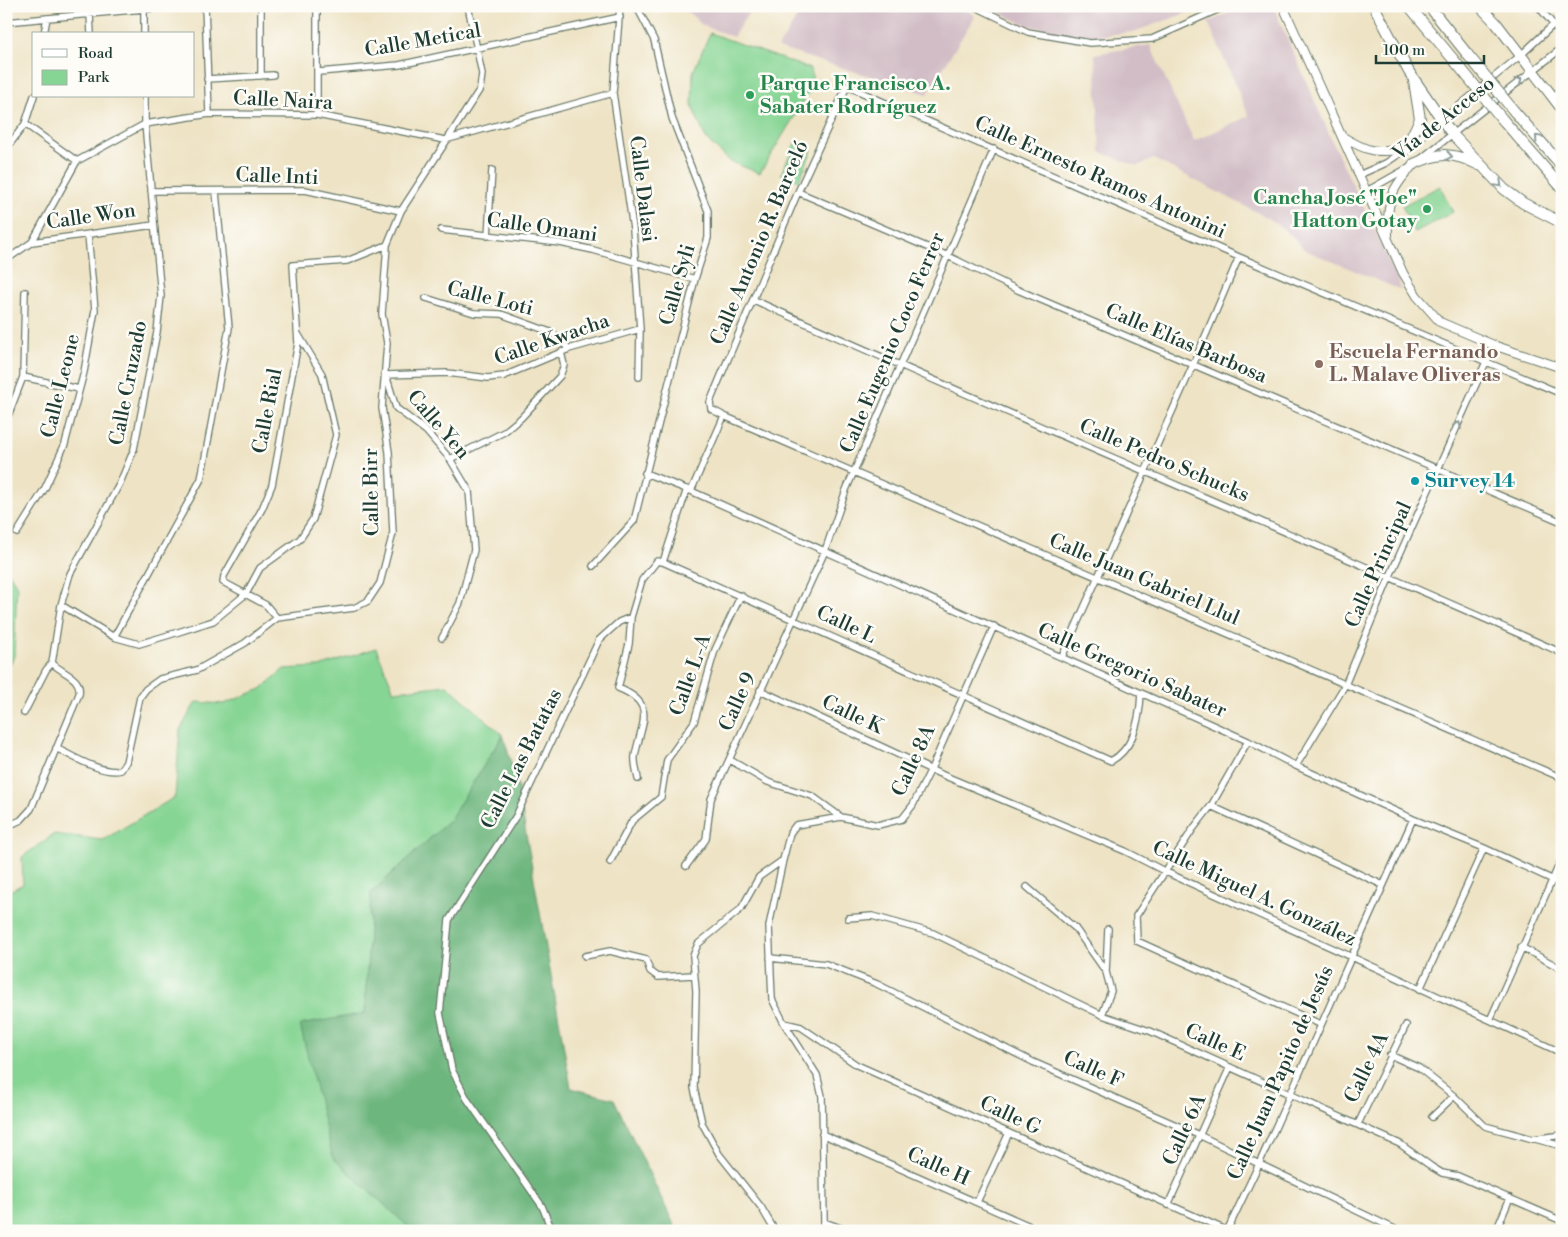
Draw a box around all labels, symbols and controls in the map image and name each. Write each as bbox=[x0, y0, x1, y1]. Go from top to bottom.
street label: Calle Metical bbox=[363, 18, 483, 64]
legend bbox=[32, 32, 195, 98]
scale bar bbox=[1376, 32, 1483, 64]
text: 100 m bbox=[1383, 41, 1425, 60]
text: Road bbox=[78, 44, 113, 63]
text: Park bbox=[78, 68, 110, 87]
street label: Vía de Acceso bbox=[1387, 71, 1500, 167]
place label: Parque Francisco A. Sabater Rodríguez bbox=[760, 72, 951, 120]
one-way arrow bbox=[1514, 78, 1523, 87]
street label: Calle Naira bbox=[232, 86, 334, 116]
marker: Parque Francisco A. Sabater Rodríguez bbox=[744, 89, 756, 101]
street label: Calle Ernesto Ramos Antonini bbox=[970, 111, 1230, 245]
street label: Calle Dalasi bbox=[623, 134, 661, 244]
one-way arrow bbox=[1535, 135, 1544, 144]
street label: Calle Antonio R. Barceló bbox=[706, 137, 814, 349]
one-way arrow bbox=[1445, 150, 1453, 160]
street label: Calle Inti bbox=[235, 163, 319, 191]
one-way arrow bbox=[1493, 178, 1502, 187]
place label: Cancha José "Joe" Hatton Gotay bbox=[1253, 186, 1418, 234]
street label: Calle Won bbox=[45, 198, 137, 236]
marker: Cancha José "Joe" Hatton Gotay bbox=[1421, 203, 1433, 215]
street label: Calle Omani bbox=[485, 208, 599, 248]
street label: Calle Eugenio Coco Ferrer bbox=[835, 228, 951, 457]
street label: Calle Syli bbox=[655, 241, 702, 328]
street label: Calle Loti bbox=[444, 276, 536, 322]
street label: Calle Elías Barbosa bbox=[1101, 299, 1272, 390]
street label: Calle Kwacha bbox=[491, 308, 614, 371]
street label: Calle Cruzado bbox=[105, 318, 153, 448]
street label: Calle Leone bbox=[36, 331, 86, 441]
place label: Escuela Fernando L. Malave Oliveras bbox=[1329, 340, 1501, 388]
marker: Escuela Fernando L. Malave Oliveras bbox=[1313, 358, 1325, 370]
street label: Calle Rial bbox=[247, 366, 289, 456]
street label: Calle Yen bbox=[401, 385, 475, 465]
street label: Calle Pedro Schucks bbox=[1075, 414, 1253, 508]
one-way arrow bbox=[1452, 421, 1463, 430]
street label: Calle Birr bbox=[359, 447, 385, 536]
place label: Survey 14 bbox=[1425, 469, 1515, 494]
marker: Survey 14 bbox=[1409, 475, 1421, 487]
street label: Calle Principal bbox=[1340, 498, 1418, 632]
street label: Calle Juan Gabriel Llul bbox=[1045, 529, 1243, 632]
street label: Calle L bbox=[812, 600, 880, 650]
street label: Calle Gregorio Sabater bbox=[1033, 618, 1231, 724]
street label: Calle L-A bbox=[665, 629, 718, 719]
street label: Calle 9 bbox=[714, 669, 762, 735]
street label: Calle Las Batatas bbox=[476, 685, 568, 833]
street label: Calle K bbox=[817, 690, 888, 741]
street label: Calle 8A bbox=[887, 720, 942, 801]
street label: Calle Miguel A. González bbox=[1148, 836, 1360, 952]
street label: Calle Juan Papito de Jesús bbox=[1222, 962, 1340, 1184]
street label: Calle E bbox=[1181, 1019, 1249, 1067]
street label: Calle 4A bbox=[1339, 1027, 1395, 1107]
street label: Calle F bbox=[1059, 1046, 1127, 1094]
street label: Calle 6A bbox=[1158, 1089, 1213, 1170]
street label: Calle G bbox=[975, 1091, 1045, 1141]
street label: Calle H bbox=[903, 1142, 973, 1192]

